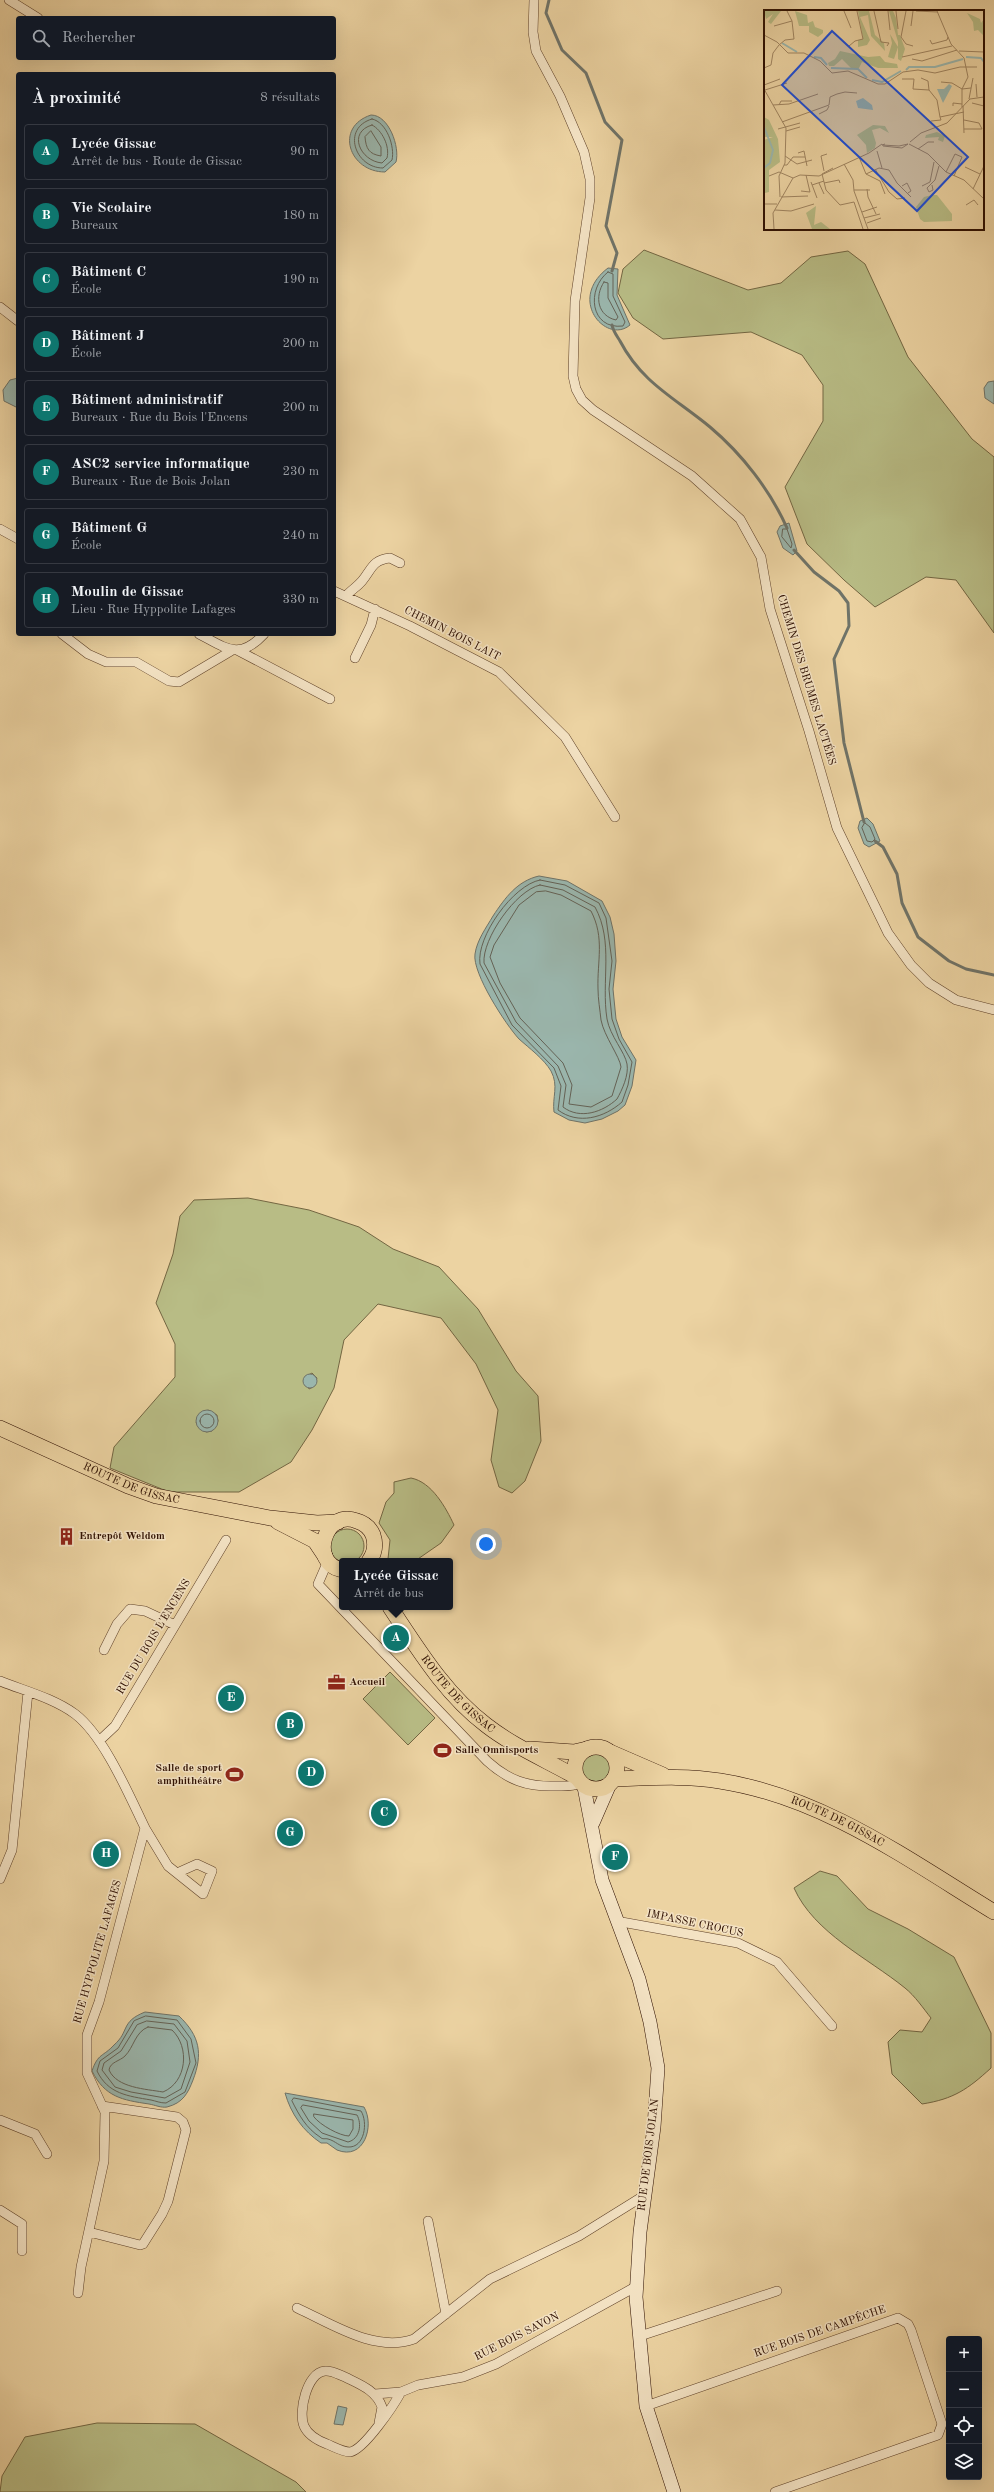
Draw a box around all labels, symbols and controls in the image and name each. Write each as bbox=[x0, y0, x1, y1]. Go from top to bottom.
inset map bbox=[764, 10, 984, 230]
search box bbox=[16, 16, 336, 60]
icon: search bbox=[30, 27, 52, 49]
text: Rechercher bbox=[62, 31, 135, 46]
text: À proximité bbox=[32, 90, 121, 107]
text: 8 résultats bbox=[260, 91, 320, 104]
text: Lycée Gissac bbox=[71, 137, 156, 152]
text: A bbox=[41, 145, 51, 158]
text: 90 m bbox=[290, 145, 319, 158]
text: Arrêt de bus · Route de Gissac bbox=[71, 155, 242, 168]
text: Vie Scolaire bbox=[71, 201, 152, 216]
text: B bbox=[41, 209, 51, 222]
text: 180 m bbox=[282, 209, 319, 222]
text: Bureaux bbox=[71, 219, 118, 232]
text: Bâtiment C bbox=[71, 265, 146, 280]
text: C bbox=[42, 273, 50, 286]
text: 190 m bbox=[282, 273, 319, 286]
text: École bbox=[71, 283, 102, 296]
text: Bâtiment J bbox=[71, 329, 144, 344]
text: D bbox=[41, 337, 51, 350]
text: 200 m bbox=[282, 337, 319, 350]
text: École bbox=[71, 347, 102, 360]
text: Bâtiment administratif bbox=[71, 393, 222, 408]
text: E bbox=[42, 401, 50, 414]
text: 200 m bbox=[282, 401, 319, 414]
text: Bureaux · Rue du Bois l'Encens bbox=[71, 411, 248, 424]
text: ASC2 service informatique bbox=[71, 457, 250, 472]
text: F bbox=[42, 465, 50, 478]
text: 230 m bbox=[282, 465, 319, 478]
text: Bureaux · Rue de Bois Jolan bbox=[71, 475, 230, 488]
text: Bâtiment G bbox=[71, 521, 147, 536]
text: G bbox=[41, 529, 51, 542]
text: 240 m bbox=[282, 529, 319, 542]
text: École bbox=[71, 539, 102, 552]
text: Moulin de Gissac bbox=[71, 585, 184, 600]
text: H bbox=[41, 593, 51, 606]
text: 330 m bbox=[282, 593, 319, 606]
street label: CHEMIN DES BRUMES LACTÉES bbox=[775, 593, 839, 767]
text: Lieu · Rue Hyppolite Lafages bbox=[71, 603, 236, 616]
street label: CHEMIN BOIS LAIT bbox=[402, 605, 502, 663]
street label: ROUTE DE GISSAC bbox=[81, 1461, 181, 1506]
building icon: Entrepôt Weldom bbox=[56, 1526, 76, 1546]
place label: Entrepôt Weldom bbox=[79, 1531, 165, 1542]
your location bbox=[476, 1534, 496, 1554]
popup bbox=[339, 1558, 453, 1610]
text: Lycée Gissac bbox=[353, 1569, 439, 1584]
street label: RUE DU BOIS L'ENCENS bbox=[115, 1577, 193, 1697]
text: Arrêt de bus bbox=[353, 1587, 424, 1600]
pin: A bbox=[383, 1623, 409, 1653]
street label: ROUTE DE GISSAC bbox=[419, 1653, 497, 1735]
office icon: Accueil bbox=[326, 1672, 346, 1692]
place label: Accueil bbox=[349, 1677, 386, 1688]
pin: E bbox=[218, 1683, 244, 1713]
pin: B bbox=[277, 1710, 303, 1740]
sports icon: Salle Omnisports bbox=[432, 1740, 452, 1760]
place label: Salle Omnisports bbox=[455, 1745, 538, 1756]
pin: D bbox=[298, 1758, 324, 1788]
place label: Salle de sport amphithéâtre bbox=[155, 1763, 222, 1787]
sports icon: Salle de sport amphithéâtre bbox=[225, 1764, 245, 1784]
street label: ROUTE DE GISSAC bbox=[789, 1794, 886, 1849]
pin: C bbox=[371, 1798, 397, 1828]
pin: G bbox=[277, 1818, 303, 1848]
pin: H bbox=[93, 1839, 119, 1869]
pin: F bbox=[602, 1842, 628, 1872]
street label: RUE HYPPOLITE LAFAGES bbox=[72, 1879, 124, 2025]
street label: IMPASSE CROCUS bbox=[646, 1908, 745, 1940]
street label: RUE DE BOIS JOLAN bbox=[637, 2098, 661, 2212]
street label: RUE BOIS DE CAMPÊCHE bbox=[752, 2302, 887, 2360]
street label: RUE BOIS SAVON bbox=[473, 2311, 562, 2363]
map controls bbox=[946, 2336, 982, 2480]
button: + bbox=[946, 2336, 982, 2372]
button: − bbox=[946, 2372, 982, 2408]
button: locate bbox=[946, 2408, 982, 2444]
button: layers bbox=[946, 2444, 982, 2480]

